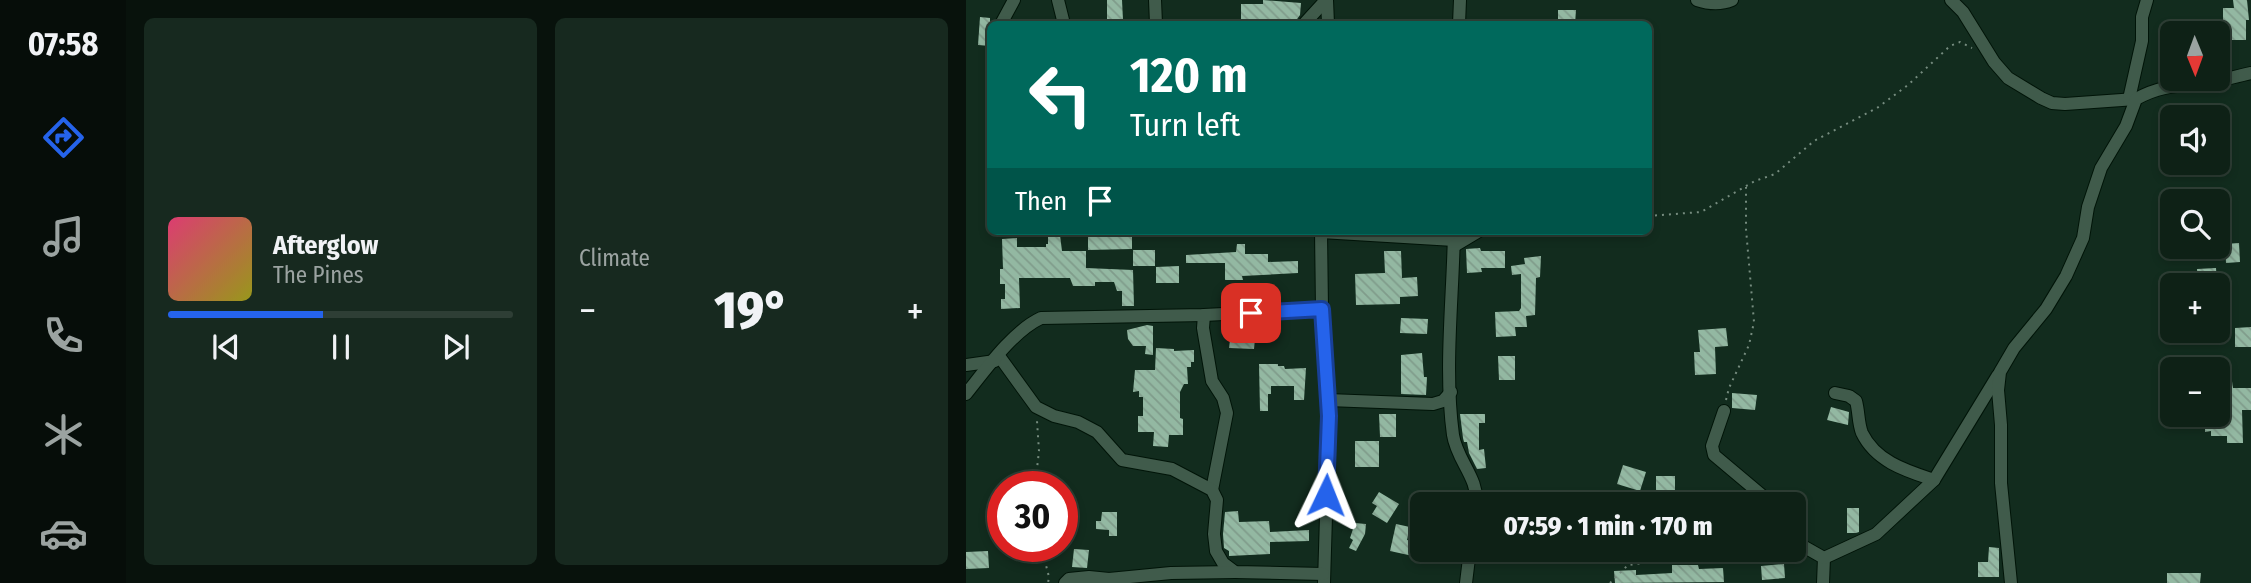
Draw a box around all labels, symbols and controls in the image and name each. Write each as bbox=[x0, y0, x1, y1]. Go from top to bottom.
north arrow bbox=[2160, 21, 2230, 91]
map controls bbox=[2160, 21, 2230, 427]
text: 07:58 bbox=[28, 25, 98, 63]
text: 120 m bbox=[1130, 46, 1248, 105]
icon: left bbox=[1015, 49, 1106, 140]
button: sound bbox=[2160, 105, 2230, 175]
text: Turn left bbox=[1130, 106, 1240, 144]
icon: directions bbox=[39, 113, 88, 162]
icon: arrive bbox=[1081, 182, 1119, 220]
text: Then bbox=[1015, 186, 1067, 217]
button: search bbox=[2160, 189, 2230, 259]
icon: music bbox=[39, 212, 88, 261]
text: Afterglow bbox=[273, 230, 378, 261]
text: Climate bbox=[579, 244, 650, 272]
text: The Pines bbox=[273, 261, 364, 289]
button: + bbox=[2160, 273, 2230, 343]
text: 19° bbox=[714, 279, 789, 342]
pin bbox=[1221, 283, 1281, 343]
text: − bbox=[579, 288, 596, 334]
text: + bbox=[907, 288, 924, 334]
icon: arrive bbox=[1232, 294, 1270, 332]
icon: phone bbox=[39, 311, 88, 360]
icon: previous bbox=[207, 328, 245, 366]
icon: pause bbox=[322, 328, 360, 366]
icon: next bbox=[437, 328, 475, 366]
button: − bbox=[2160, 357, 2230, 427]
icon: climate bbox=[39, 410, 88, 459]
position arrow bbox=[1289, 458, 1363, 532]
speed limit sign: 30 bbox=[987, 471, 1078, 562]
icon: car bbox=[39, 509, 88, 558]
text: 07:59 · 1 min · 170 m bbox=[1504, 511, 1712, 542]

